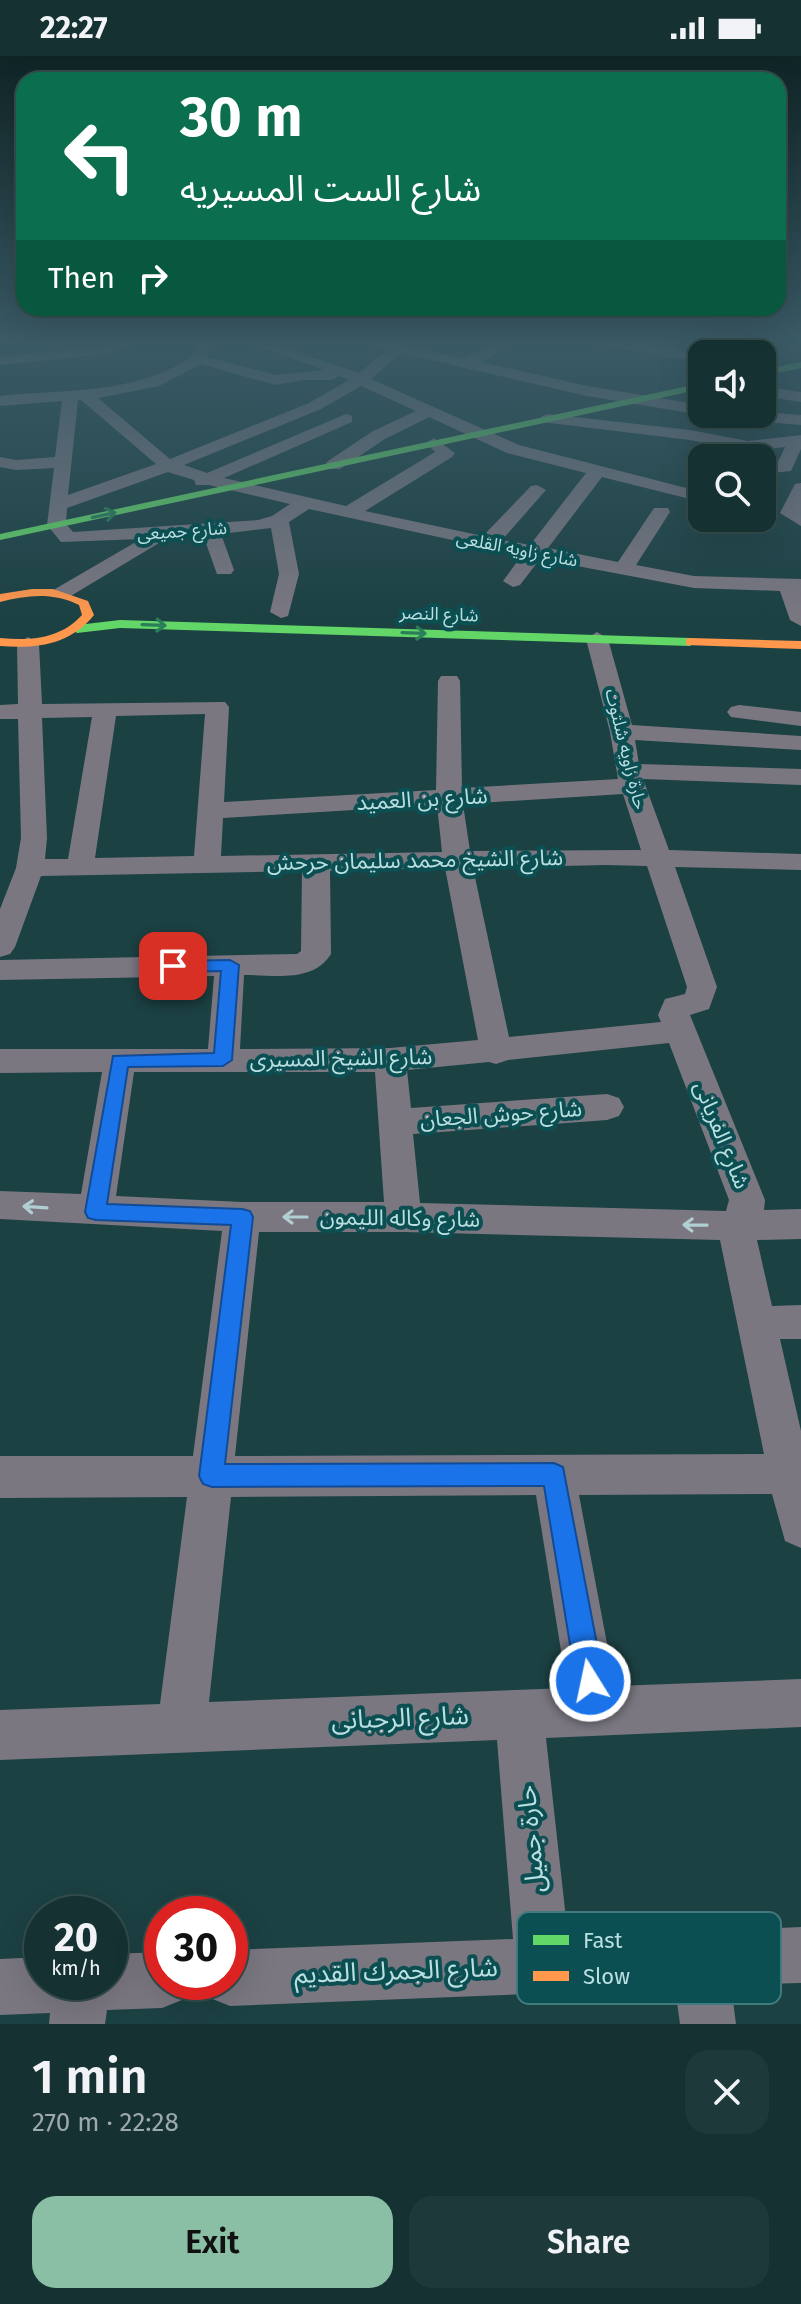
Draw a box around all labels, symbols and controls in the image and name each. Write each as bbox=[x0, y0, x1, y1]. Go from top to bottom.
text: 22:27 bbox=[40, 10, 107, 46]
text: 30 m bbox=[180, 84, 302, 151]
icon: left bbox=[48, 104, 152, 208]
text: شارع الست المسيريه bbox=[180, 167, 481, 211]
icon: right bbox=[131, 256, 175, 300]
text: Then bbox=[48, 260, 115, 296]
map controls bbox=[688, 340, 776, 532]
button: sound bbox=[688, 340, 776, 428]
button: search bbox=[688, 444, 776, 532]
one-way arrow bbox=[90, 507, 116, 522]
street label: شارع جميعى bbox=[136, 517, 228, 548]
street label: شارع زاويه القلعى bbox=[454, 526, 580, 574]
street label: شارع النصر bbox=[398, 602, 479, 629]
one-way arrow bbox=[140, 618, 167, 633]
one-way arrow bbox=[400, 626, 427, 641]
street label: حارة زاويه شلتوت bbox=[600, 686, 652, 812]
street label: شارع بن العميد bbox=[356, 782, 489, 819]
street label: شارع الشيخ محمد سليمان حرحش bbox=[267, 844, 563, 879]
pin bbox=[139, 932, 207, 1000]
icon: arrive bbox=[151, 944, 195, 988]
street label: شارع الشيخ المسيرى bbox=[249, 1043, 433, 1076]
street label: شارع الفريانى bbox=[685, 1077, 756, 1194]
street label: شارع حوش الجعان bbox=[419, 1095, 583, 1136]
one-way arrow bbox=[22, 1199, 49, 1214]
street label: شارع وكاله الليمون bbox=[320, 1203, 480, 1236]
one-way arrow bbox=[282, 1209, 309, 1225]
one-way arrow bbox=[682, 1217, 709, 1232]
position arrow bbox=[548, 1639, 632, 1723]
street label: شارع الرجبانى bbox=[331, 1700, 469, 1739]
street label: حارة جميل bbox=[511, 1784, 551, 1894]
speed limit sign: 30 bbox=[144, 1896, 248, 2000]
legend bbox=[517, 1912, 781, 2004]
text: 20 bbox=[54, 1914, 98, 1962]
text: Fast bbox=[583, 1927, 623, 1954]
street label: شارع الجمرك القديم bbox=[294, 1952, 498, 1994]
text: km/h bbox=[51, 1956, 101, 1980]
text: Slow bbox=[583, 1963, 630, 1990]
text: 1 min bbox=[32, 2048, 148, 2106]
button: close bbox=[685, 2050, 769, 2134]
text: 270 m · 22:28 bbox=[32, 2107, 179, 2138]
button: Exit bbox=[32, 2196, 393, 2288]
button: Share bbox=[409, 2196, 769, 2288]

